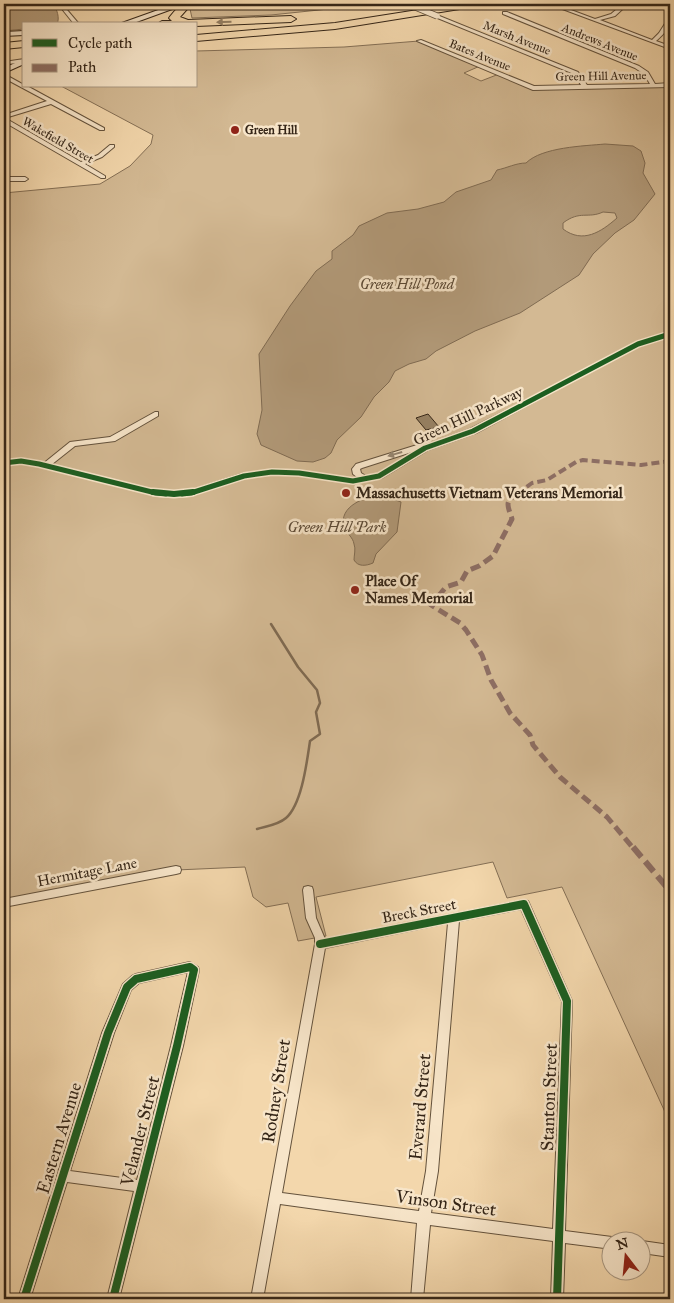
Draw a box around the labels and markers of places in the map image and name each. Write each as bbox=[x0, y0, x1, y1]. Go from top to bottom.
place label: Green Hill bbox=[245, 123, 298, 137]
marker: Green Hill bbox=[229, 124, 241, 136]
place label: Massachusetts Vietnam Veterans Memorial bbox=[356, 484, 624, 502]
marker: Massachusetts Vietnam Veterans Memorial bbox=[340, 487, 352, 499]
place label: Place Of Names Memorial bbox=[365, 572, 474, 607]
marker: Place Of Names Memorial bbox=[349, 584, 361, 596]

